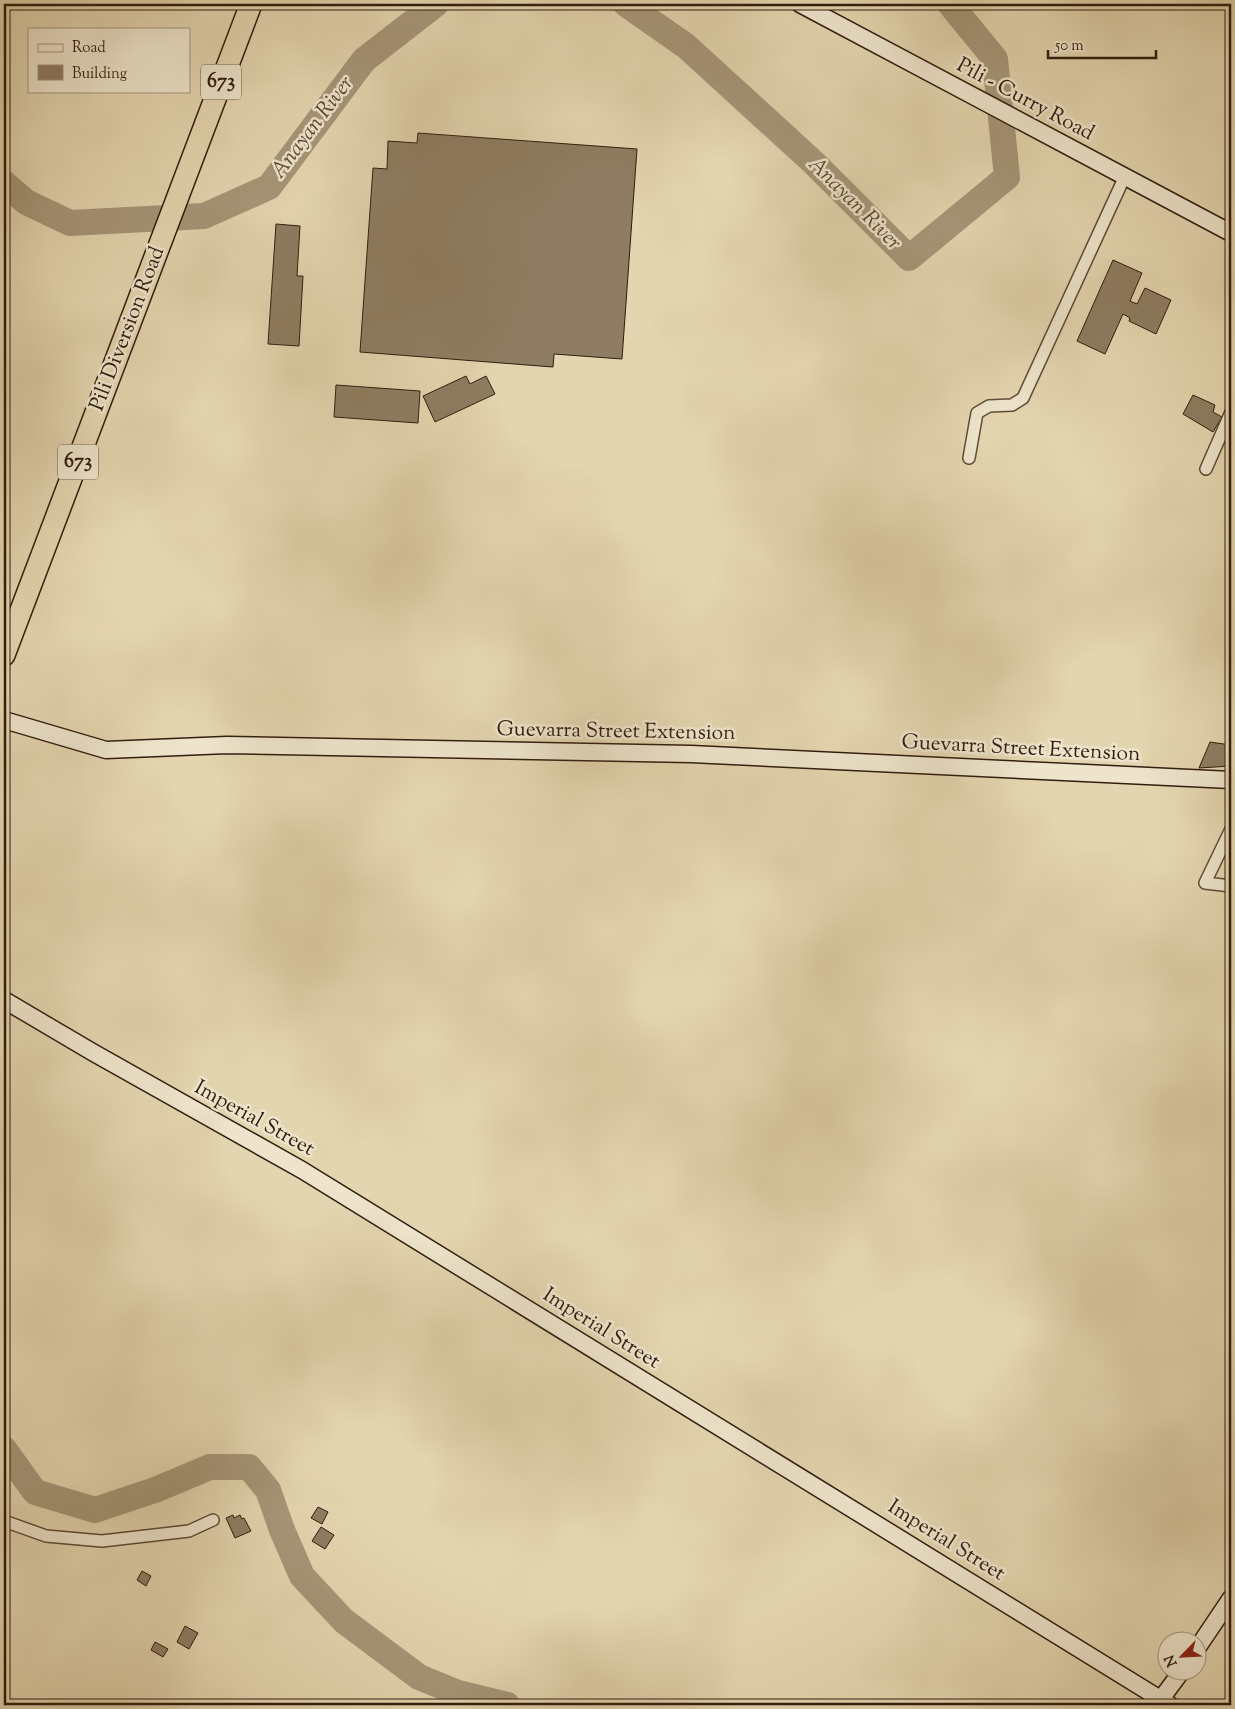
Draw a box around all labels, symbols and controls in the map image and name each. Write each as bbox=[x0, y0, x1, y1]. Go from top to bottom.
legend bbox=[28, 28, 190, 92]
scale bar bbox=[1048, 28, 1155, 60]
text: 50 m bbox=[1054, 36, 1084, 57]
text: Road bbox=[72, 38, 106, 59]
street label: Pili - Curry Road bbox=[951, 51, 1099, 149]
text: Building bbox=[72, 64, 127, 85]
road number: 673 bbox=[201, 64, 241, 100]
water label: Anayan River bbox=[264, 70, 362, 186]
water label: Anayan River bbox=[800, 150, 908, 258]
street label: Pili Diversion Road bbox=[83, 242, 173, 416]
road number: 673 bbox=[58, 444, 98, 480]
street label: Guevarra Street Extension bbox=[496, 715, 736, 749]
street label: Guevarra Street Extension bbox=[901, 728, 1141, 770]
street label: Imperial Street bbox=[188, 1074, 320, 1164]
street label: Imperial Street bbox=[536, 1281, 666, 1377]
street label: Imperial Street bbox=[881, 1493, 1011, 1589]
north arrow bbox=[1158, 1632, 1208, 1682]
text: N bbox=[1161, 1651, 1183, 1670]

